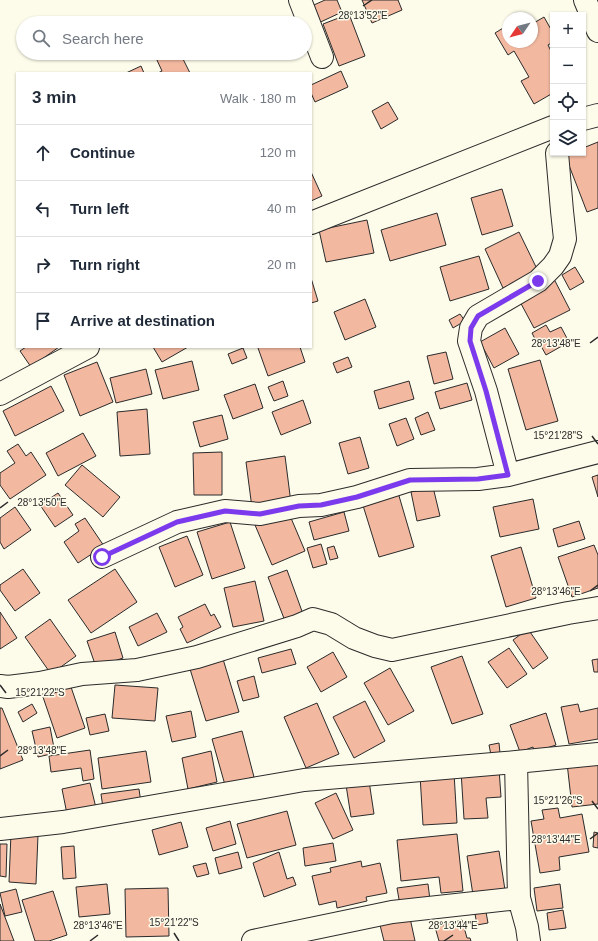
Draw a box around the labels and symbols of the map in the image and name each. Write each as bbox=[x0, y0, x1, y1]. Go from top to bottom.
text: 28°13'52"E bbox=[338, 10, 388, 21]
north arrow bbox=[502, 12, 538, 48]
route end bbox=[529, 272, 547, 290]
text: 28°13'48"E bbox=[531, 338, 581, 349]
text: 15°21'28"S bbox=[533, 430, 583, 441]
text: 28°13'50"E bbox=[17, 497, 67, 508]
route start bbox=[93, 548, 111, 566]
text: 28°13'46"E bbox=[531, 586, 581, 597]
text: 15°21'22"S bbox=[15, 687, 65, 698]
text: 28°13'48"E bbox=[17, 745, 67, 756]
text: 15°21'26"S bbox=[533, 795, 583, 806]
text: 28°13'44"E bbox=[531, 834, 581, 845]
text: 15°21'22"S bbox=[149, 917, 199, 928]
text: 28°13'46"E bbox=[73, 920, 123, 931]
text: 28°13'44"E bbox=[428, 920, 478, 931]

